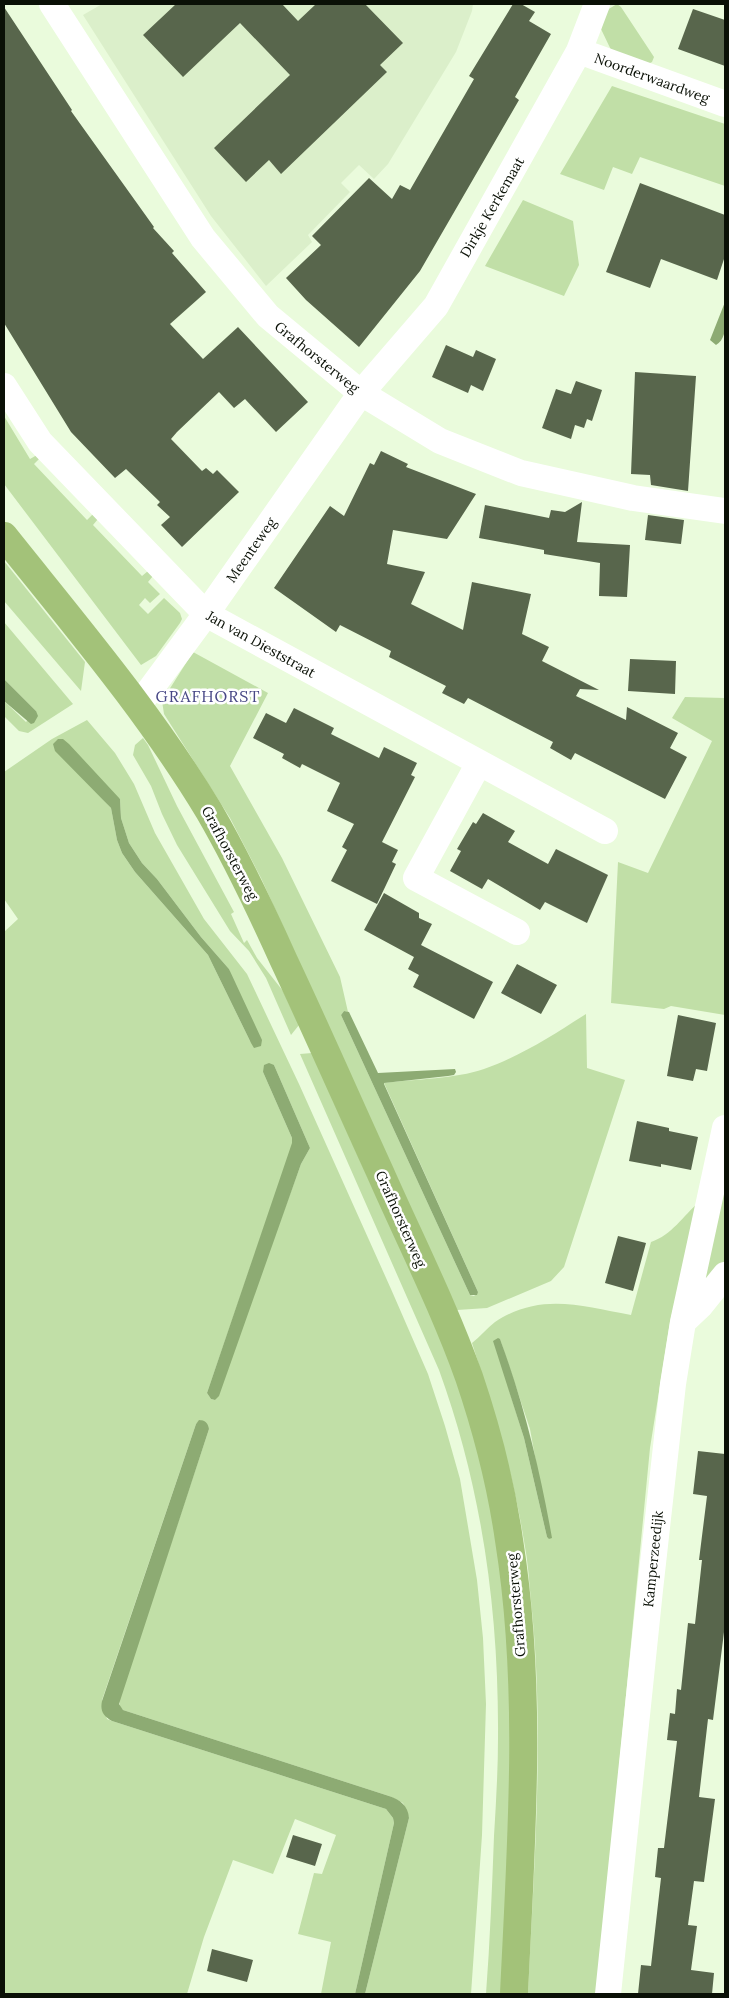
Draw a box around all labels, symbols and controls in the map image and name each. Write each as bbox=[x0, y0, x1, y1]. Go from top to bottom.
street label: Noorderwaardweg bbox=[592, 49, 712, 107]
street label: Dirkje Kerkemaat bbox=[456, 153, 528, 260]
street label: Grafhorsterweg bbox=[271, 317, 363, 397]
street label: Meenteweg bbox=[222, 514, 280, 586]
street label: Jan van Dieststraat bbox=[202, 606, 319, 682]
district label: GRAFHORST bbox=[155, 686, 261, 706]
street label: Grafhorsterweg bbox=[198, 803, 262, 903]
street label: Grafhorsterweg bbox=[372, 1168, 430, 1270]
street label: Kamperzeedijk bbox=[639, 1509, 667, 1608]
street label: Grafhorsterweg bbox=[502, 1552, 530, 1658]

